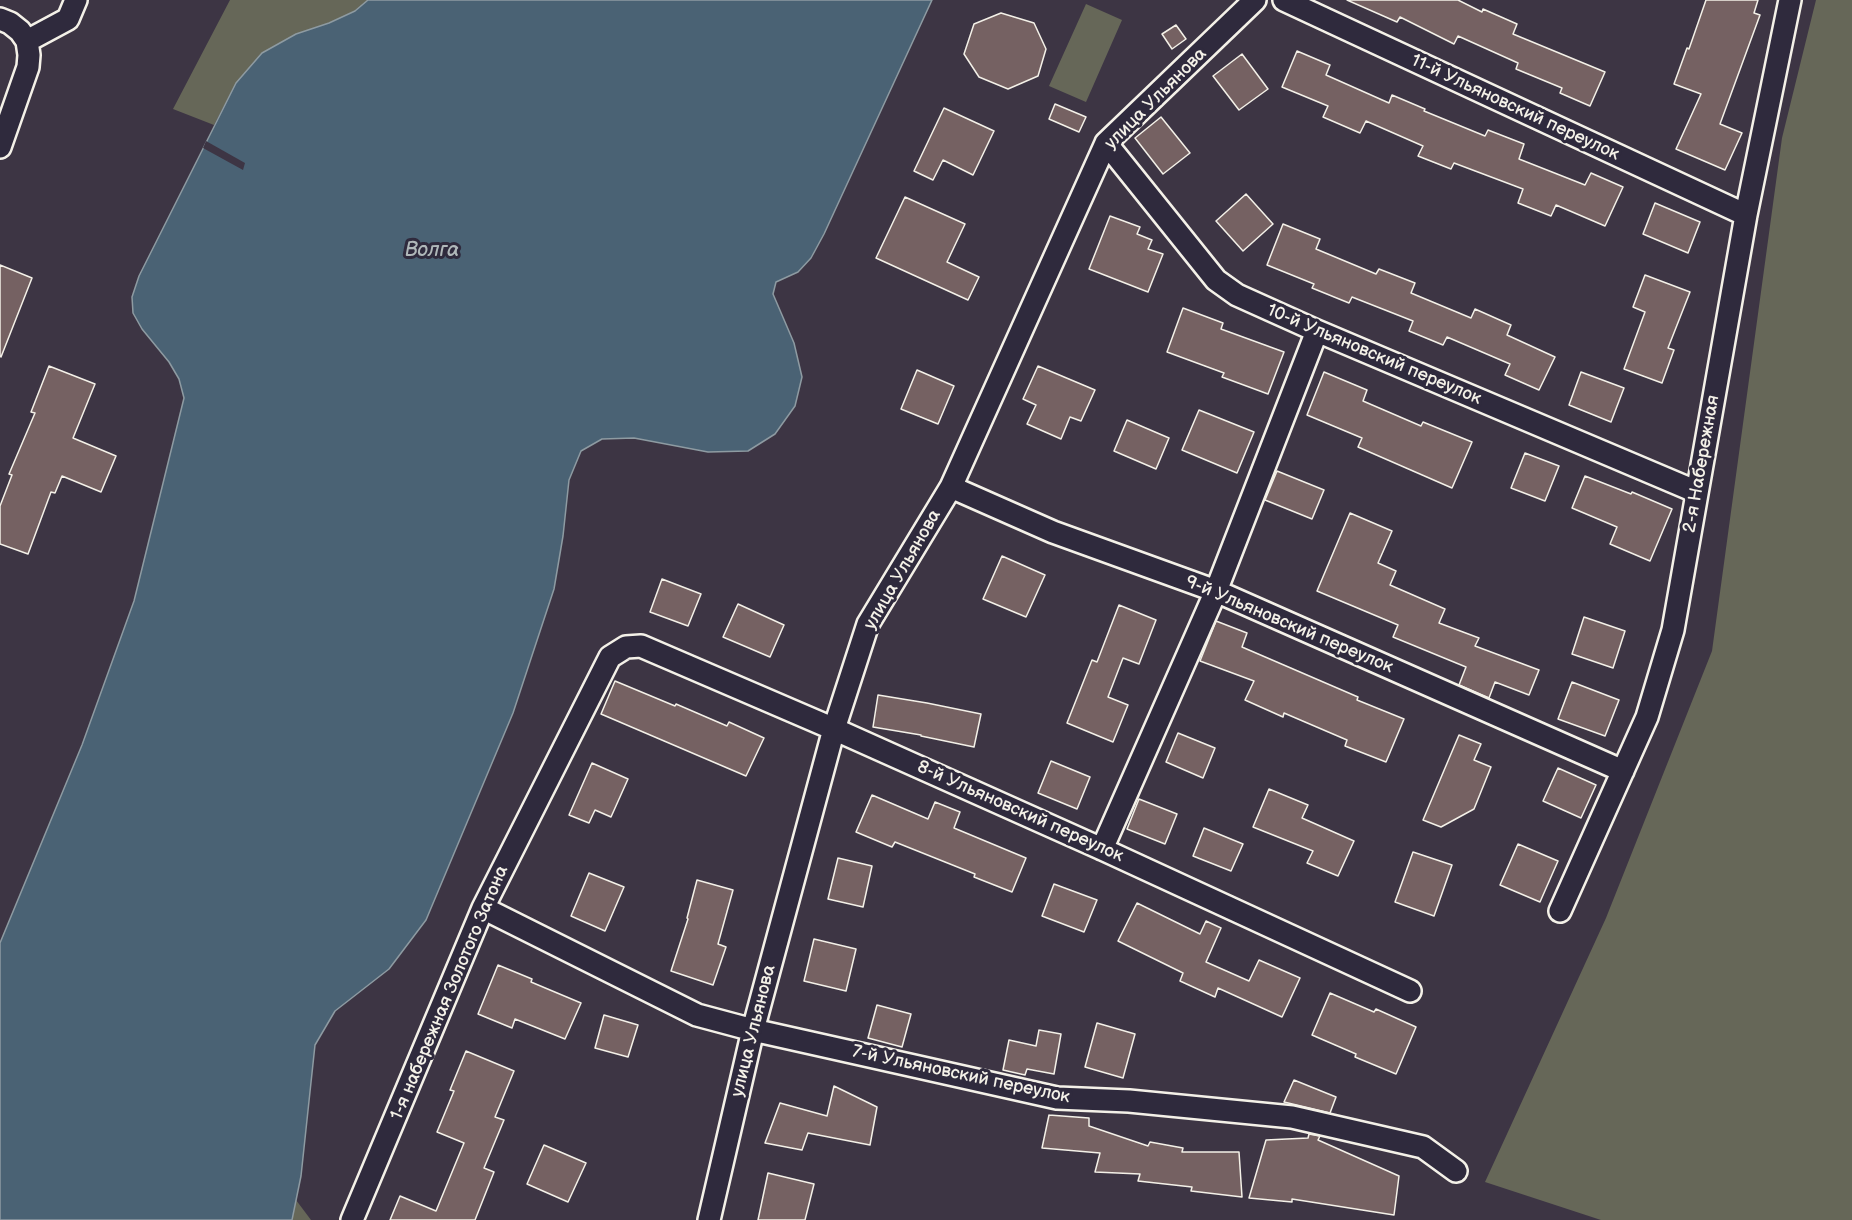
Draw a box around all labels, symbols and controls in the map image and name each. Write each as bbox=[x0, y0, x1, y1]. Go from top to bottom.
street label: улица Ульянова bbox=[1101, 44, 1211, 154]
street label: 11-й Ульяновский переулок bbox=[1407, 50, 1623, 166]
water label: Волга bbox=[405, 239, 459, 263]
street label: 10-й Ульяновский переулок bbox=[1264, 300, 1484, 410]
street label: 2-я Набережная bbox=[1679, 393, 1725, 535]
street label: улица Ульянова bbox=[860, 506, 946, 634]
street label: 9-й Ульяновский переулок bbox=[1182, 571, 1396, 679]
street label: 8-й Ульяновский переулок bbox=[913, 757, 1127, 867]
street label: 1-я набережная Золотого Затона bbox=[386, 863, 514, 1123]
street label: улица Ульянова bbox=[727, 963, 781, 1099]
street label: 7-й Ульяновский переулок bbox=[850, 1041, 1072, 1109]

